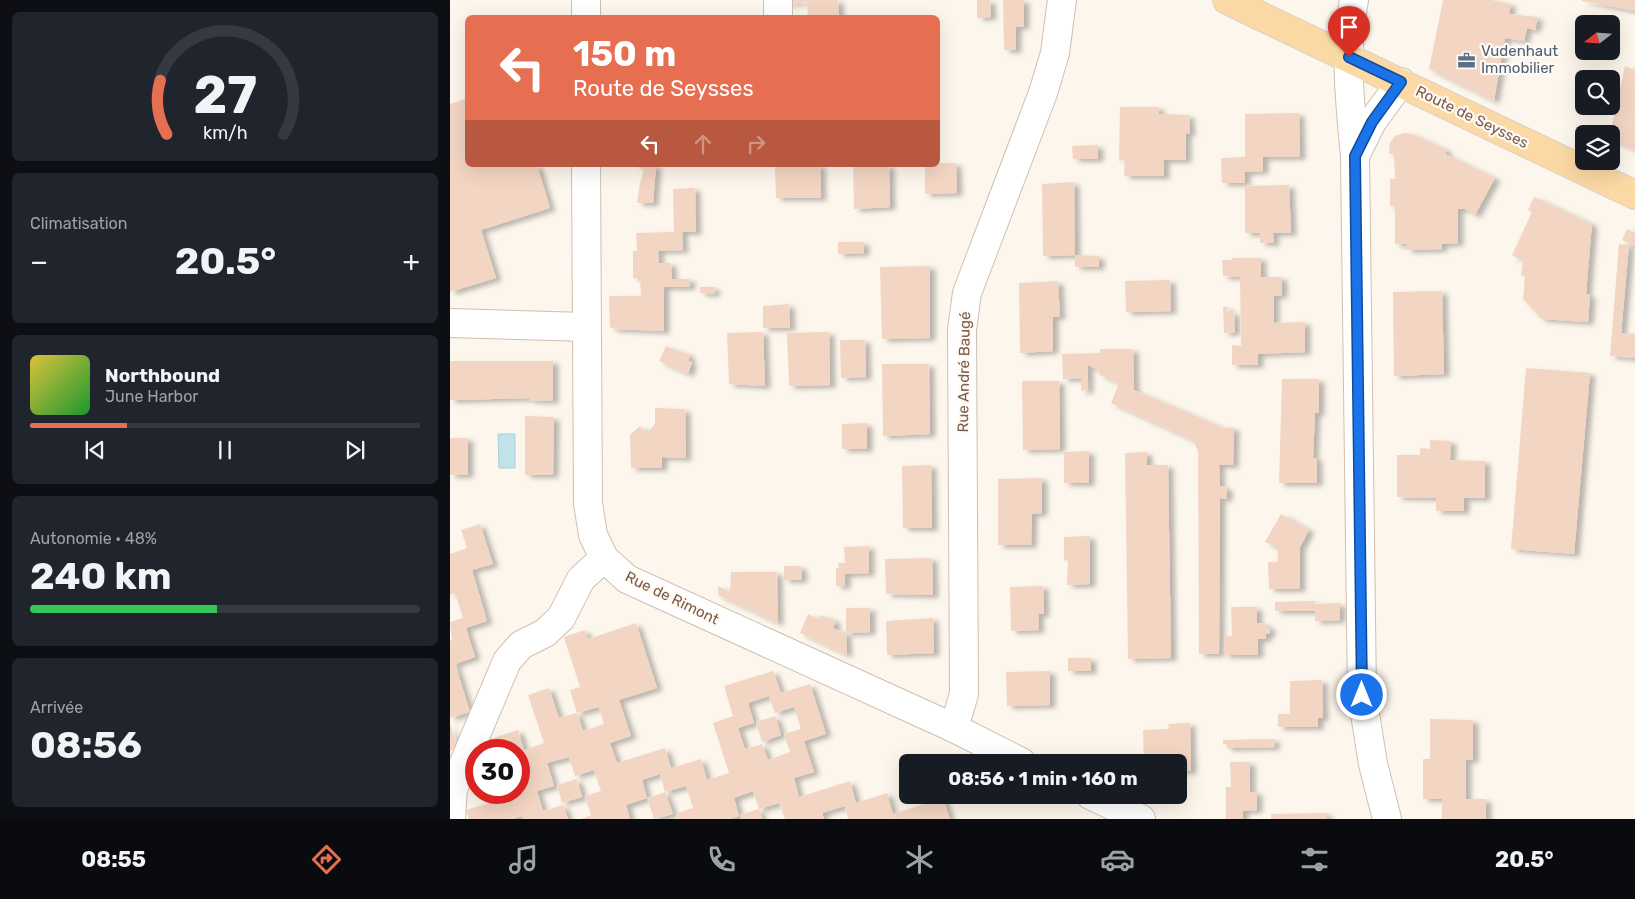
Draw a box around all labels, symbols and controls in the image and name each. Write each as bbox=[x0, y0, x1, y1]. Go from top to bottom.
pin bbox=[1328, 6, 1370, 57]
icon: arrive bbox=[1335, 13, 1363, 41]
north arrow bbox=[1575, 15, 1620, 60]
map controls bbox=[1575, 15, 1620, 170]
text: 150 m bbox=[573, 33, 676, 75]
icon: left bbox=[490, 35, 555, 100]
place label: Vudenhaut Immobilier bbox=[1481, 42, 1558, 77]
office icon: Vudenhaut Immobilier bbox=[1457, 50, 1477, 70]
text: 27 bbox=[193, 64, 257, 126]
button: search bbox=[1575, 70, 1620, 115]
text: Route de Seysses bbox=[573, 75, 754, 102]
street label: Route de Seysses bbox=[1413, 82, 1532, 152]
text: km/h bbox=[203, 122, 247, 143]
button: layers bbox=[1575, 125, 1620, 170]
icon: left bbox=[636, 130, 664, 158]
icon: ahead bbox=[689, 130, 717, 158]
icon: right bbox=[742, 130, 770, 158]
text: Climatisation bbox=[30, 214, 127, 233]
text: 20.5° bbox=[175, 238, 276, 284]
text: − bbox=[30, 245, 48, 278]
text: + bbox=[403, 245, 420, 278]
street label: Rue André Baugé bbox=[954, 311, 974, 433]
text: Northbound bbox=[105, 364, 220, 387]
text: June Harbor bbox=[105, 387, 198, 406]
icon: previous bbox=[81, 436, 109, 464]
icon: pause bbox=[211, 436, 239, 464]
icon: next bbox=[341, 436, 369, 464]
text: Autonomie · 48% bbox=[30, 529, 157, 548]
text: 240 km bbox=[30, 553, 171, 599]
street label: Rue de Rimont bbox=[622, 568, 722, 629]
position arrow bbox=[1335, 668, 1387, 720]
text: Arrivée bbox=[30, 698, 83, 717]
text: 08:56 bbox=[30, 722, 142, 768]
speed limit sign: 30 bbox=[465, 739, 530, 804]
text: 08:56 · 1 min · 160 m bbox=[948, 767, 1138, 790]
icon: directions bbox=[309, 842, 344, 877]
icon: music bbox=[506, 842, 541, 877]
icon: phone bbox=[704, 842, 739, 877]
icon: climate bbox=[902, 842, 937, 877]
icon: car bbox=[1100, 842, 1135, 877]
icon: filters bbox=[1297, 842, 1332, 877]
text: 08:55 bbox=[81, 846, 146, 873]
text: 20.5° bbox=[1495, 846, 1554, 873]

